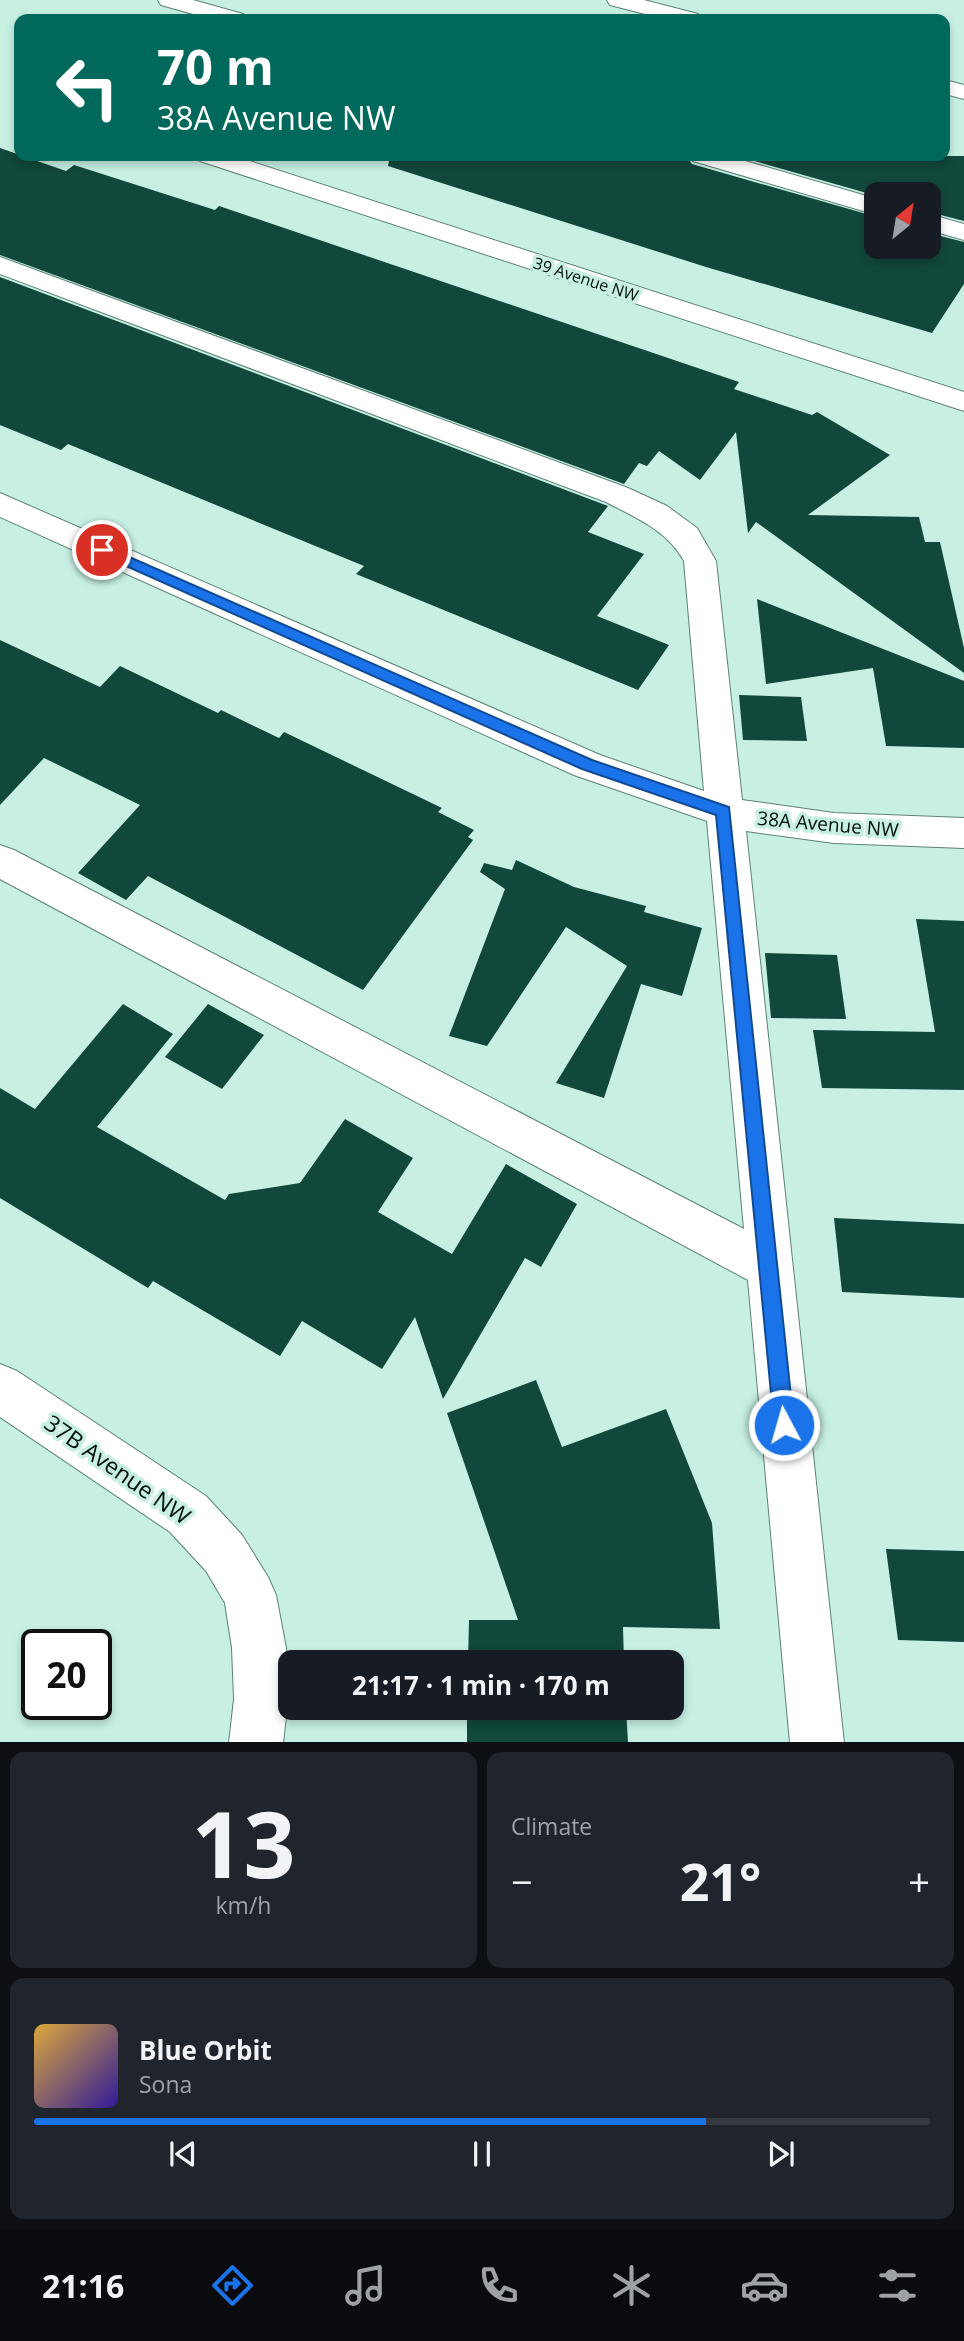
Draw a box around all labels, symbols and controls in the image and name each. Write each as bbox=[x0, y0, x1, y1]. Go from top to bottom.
text: 70 m bbox=[157, 33, 274, 99]
icon: left bbox=[42, 42, 133, 133]
text: 38A Avenue NW bbox=[157, 96, 396, 139]
north arrow bbox=[864, 182, 942, 259]
map controls bbox=[864, 182, 941, 259]
street label: 39 Avenue NW bbox=[531, 252, 642, 306]
pin bbox=[72, 520, 132, 580]
icon: arrive bbox=[83, 531, 121, 569]
street label: 38A Avenue NW bbox=[756, 805, 900, 843]
position arrow bbox=[747, 1388, 821, 1462]
street label: 37B Avenue NW bbox=[38, 1407, 198, 1531]
speed limit sign: 20 bbox=[21, 1629, 112, 1720]
text: 21:17 · 1 min · 170 m bbox=[352, 1667, 610, 1703]
text: 13 bbox=[191, 1781, 296, 1905]
text: Climate bbox=[511, 1810, 592, 1842]
text: 21° bbox=[680, 1845, 761, 1916]
text: − bbox=[511, 1855, 533, 1907]
text: + bbox=[908, 1855, 930, 1907]
text: km/h bbox=[216, 1889, 271, 1921]
text: Blue Orbit bbox=[139, 2032, 272, 2068]
text: Sona bbox=[139, 2068, 192, 2100]
icon: previous bbox=[164, 2135, 202, 2173]
icon: pause bbox=[463, 2135, 501, 2173]
icon: next bbox=[762, 2135, 800, 2173]
icon: directions bbox=[208, 2261, 257, 2310]
icon: music bbox=[341, 2261, 390, 2310]
icon: phone bbox=[474, 2261, 523, 2310]
icon: climate bbox=[607, 2261, 656, 2310]
icon: car bbox=[740, 2261, 789, 2310]
icon: filters bbox=[873, 2261, 922, 2310]
text: 21:16 bbox=[42, 2264, 124, 2307]

